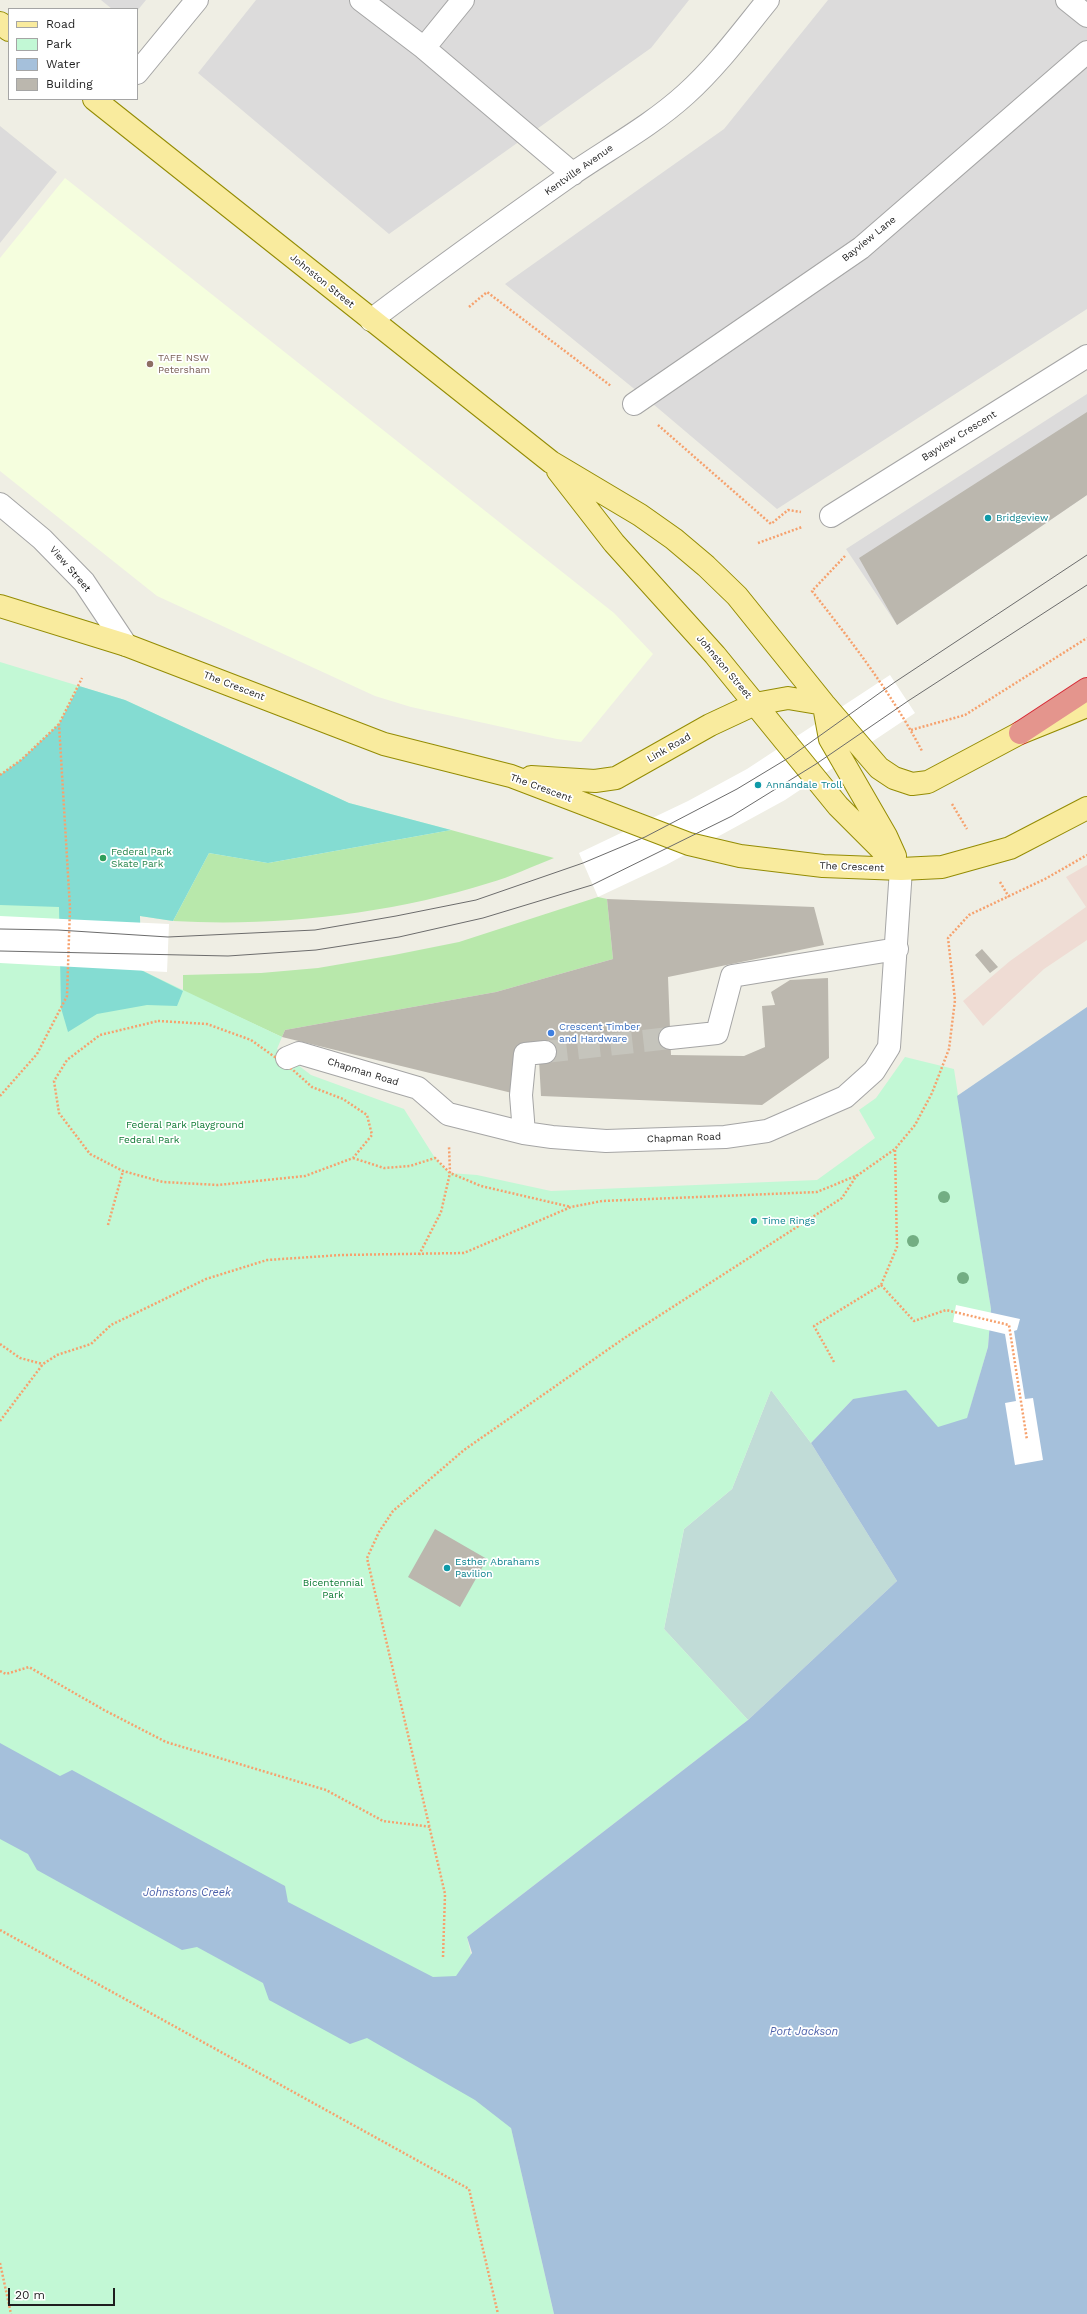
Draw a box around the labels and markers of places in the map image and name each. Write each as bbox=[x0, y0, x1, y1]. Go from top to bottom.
place label: TAFE NSW Petersham bbox=[158, 352, 210, 376]
marker: TAFE NSW Petersham bbox=[145, 359, 155, 369]
place label: Bridgeview bbox=[996, 512, 1048, 524]
marker: Bridgeview bbox=[983, 513, 993, 523]
place label: Annandale Troll bbox=[766, 779, 842, 791]
marker: Annandale Troll bbox=[753, 780, 763, 790]
place label: Federal Park Skate Park bbox=[111, 846, 172, 870]
marker: Federal Park Skate Park bbox=[98, 853, 108, 863]
place label: Crescent Timber and Hardware bbox=[559, 1021, 640, 1044]
marker: Crescent Timber and Hardware bbox=[546, 1028, 556, 1038]
place label: Time Rings bbox=[762, 1215, 815, 1227]
marker: Time Rings bbox=[749, 1216, 759, 1226]
place label: Esther Abrahams Pavilion bbox=[455, 1556, 539, 1580]
marker: Esther Abrahams Pavilion bbox=[442, 1563, 452, 1573]

